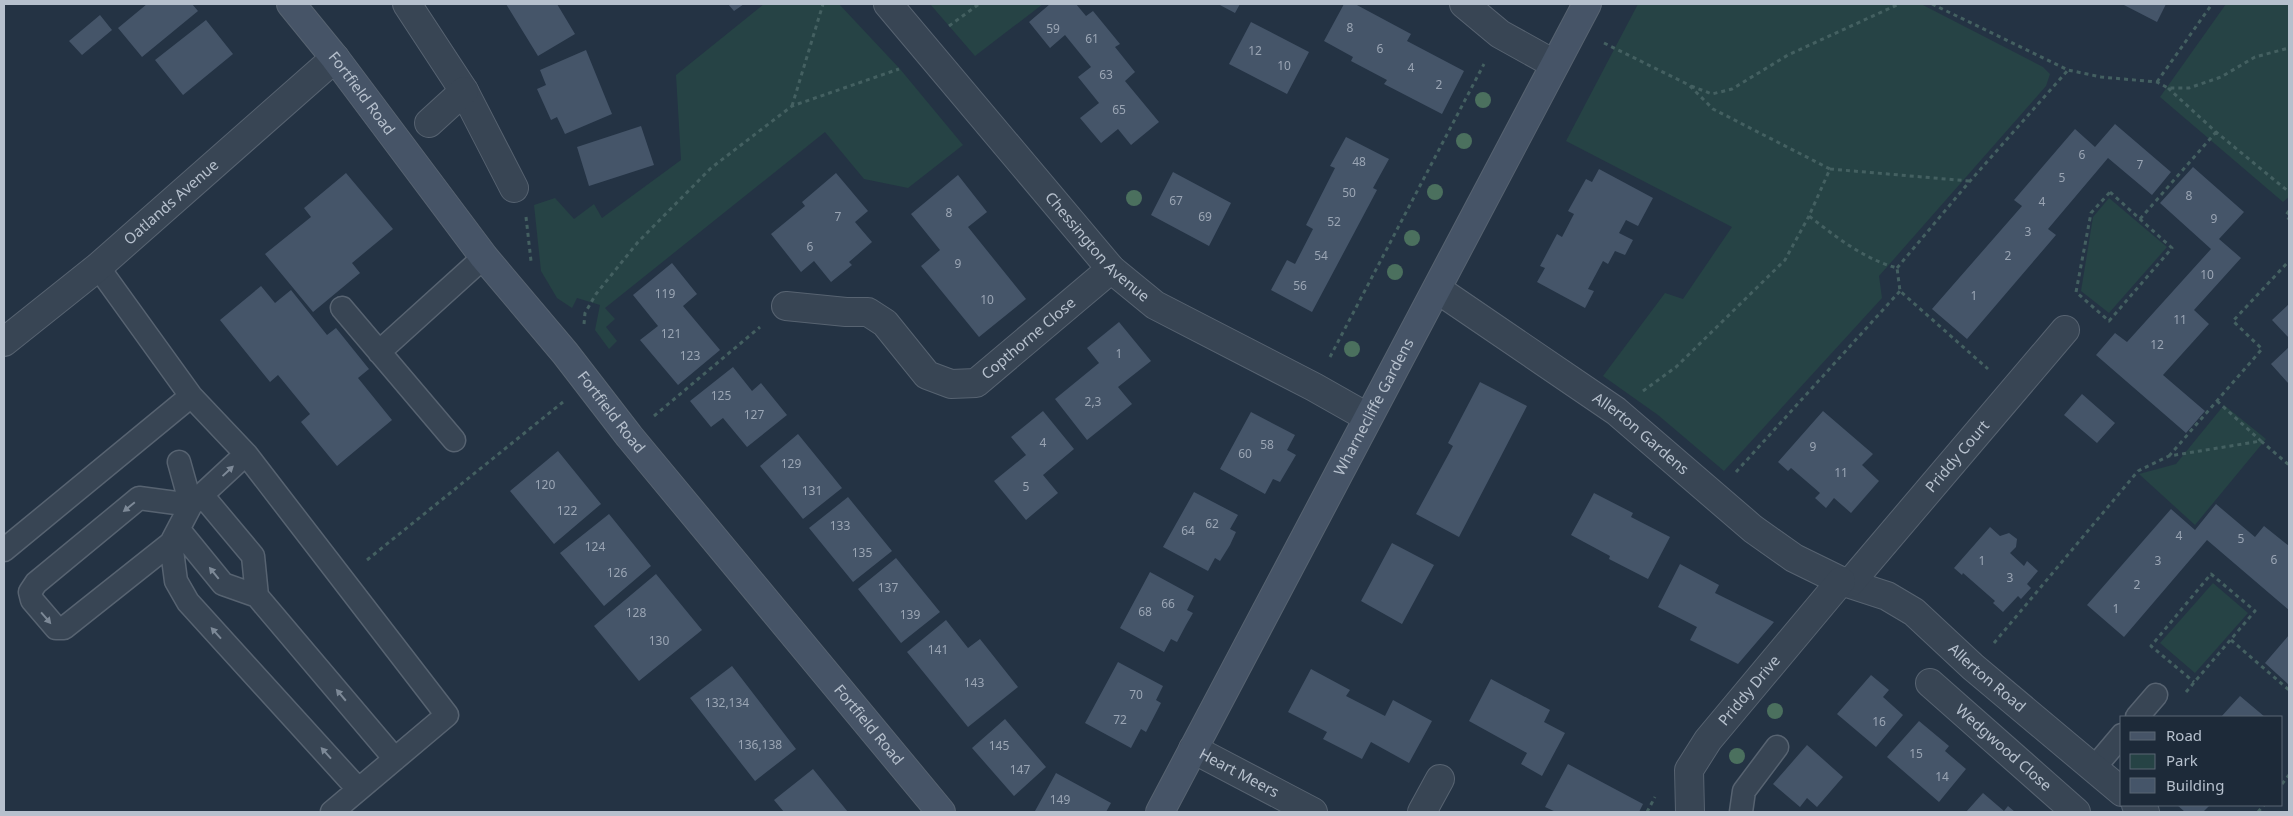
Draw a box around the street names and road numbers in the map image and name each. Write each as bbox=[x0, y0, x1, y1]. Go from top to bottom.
street label: Fortfield Road bbox=[325, 47, 400, 139]
street label: Oatlands Avenue bbox=[119, 154, 222, 249]
street label: Chessington Avenue bbox=[1041, 187, 1154, 306]
street label: Copthorne Close bbox=[977, 292, 1079, 383]
street label: Wharnecliffe Gardens bbox=[1329, 334, 1418, 479]
street label: Fortfield Road bbox=[573, 367, 650, 457]
street label: Allerton Gardens bbox=[1589, 387, 1694, 478]
street label: Priddy Court bbox=[1920, 415, 1993, 496]
street label: Allerton Road bbox=[1945, 638, 2030, 716]
street label: Priddy Drive bbox=[1713, 650, 1784, 729]
street label: Fortfield Road bbox=[830, 680, 909, 769]
street label: Wedgwood Close bbox=[1952, 699, 2056, 795]
street label: Heart Meers bbox=[1196, 743, 1283, 801]

